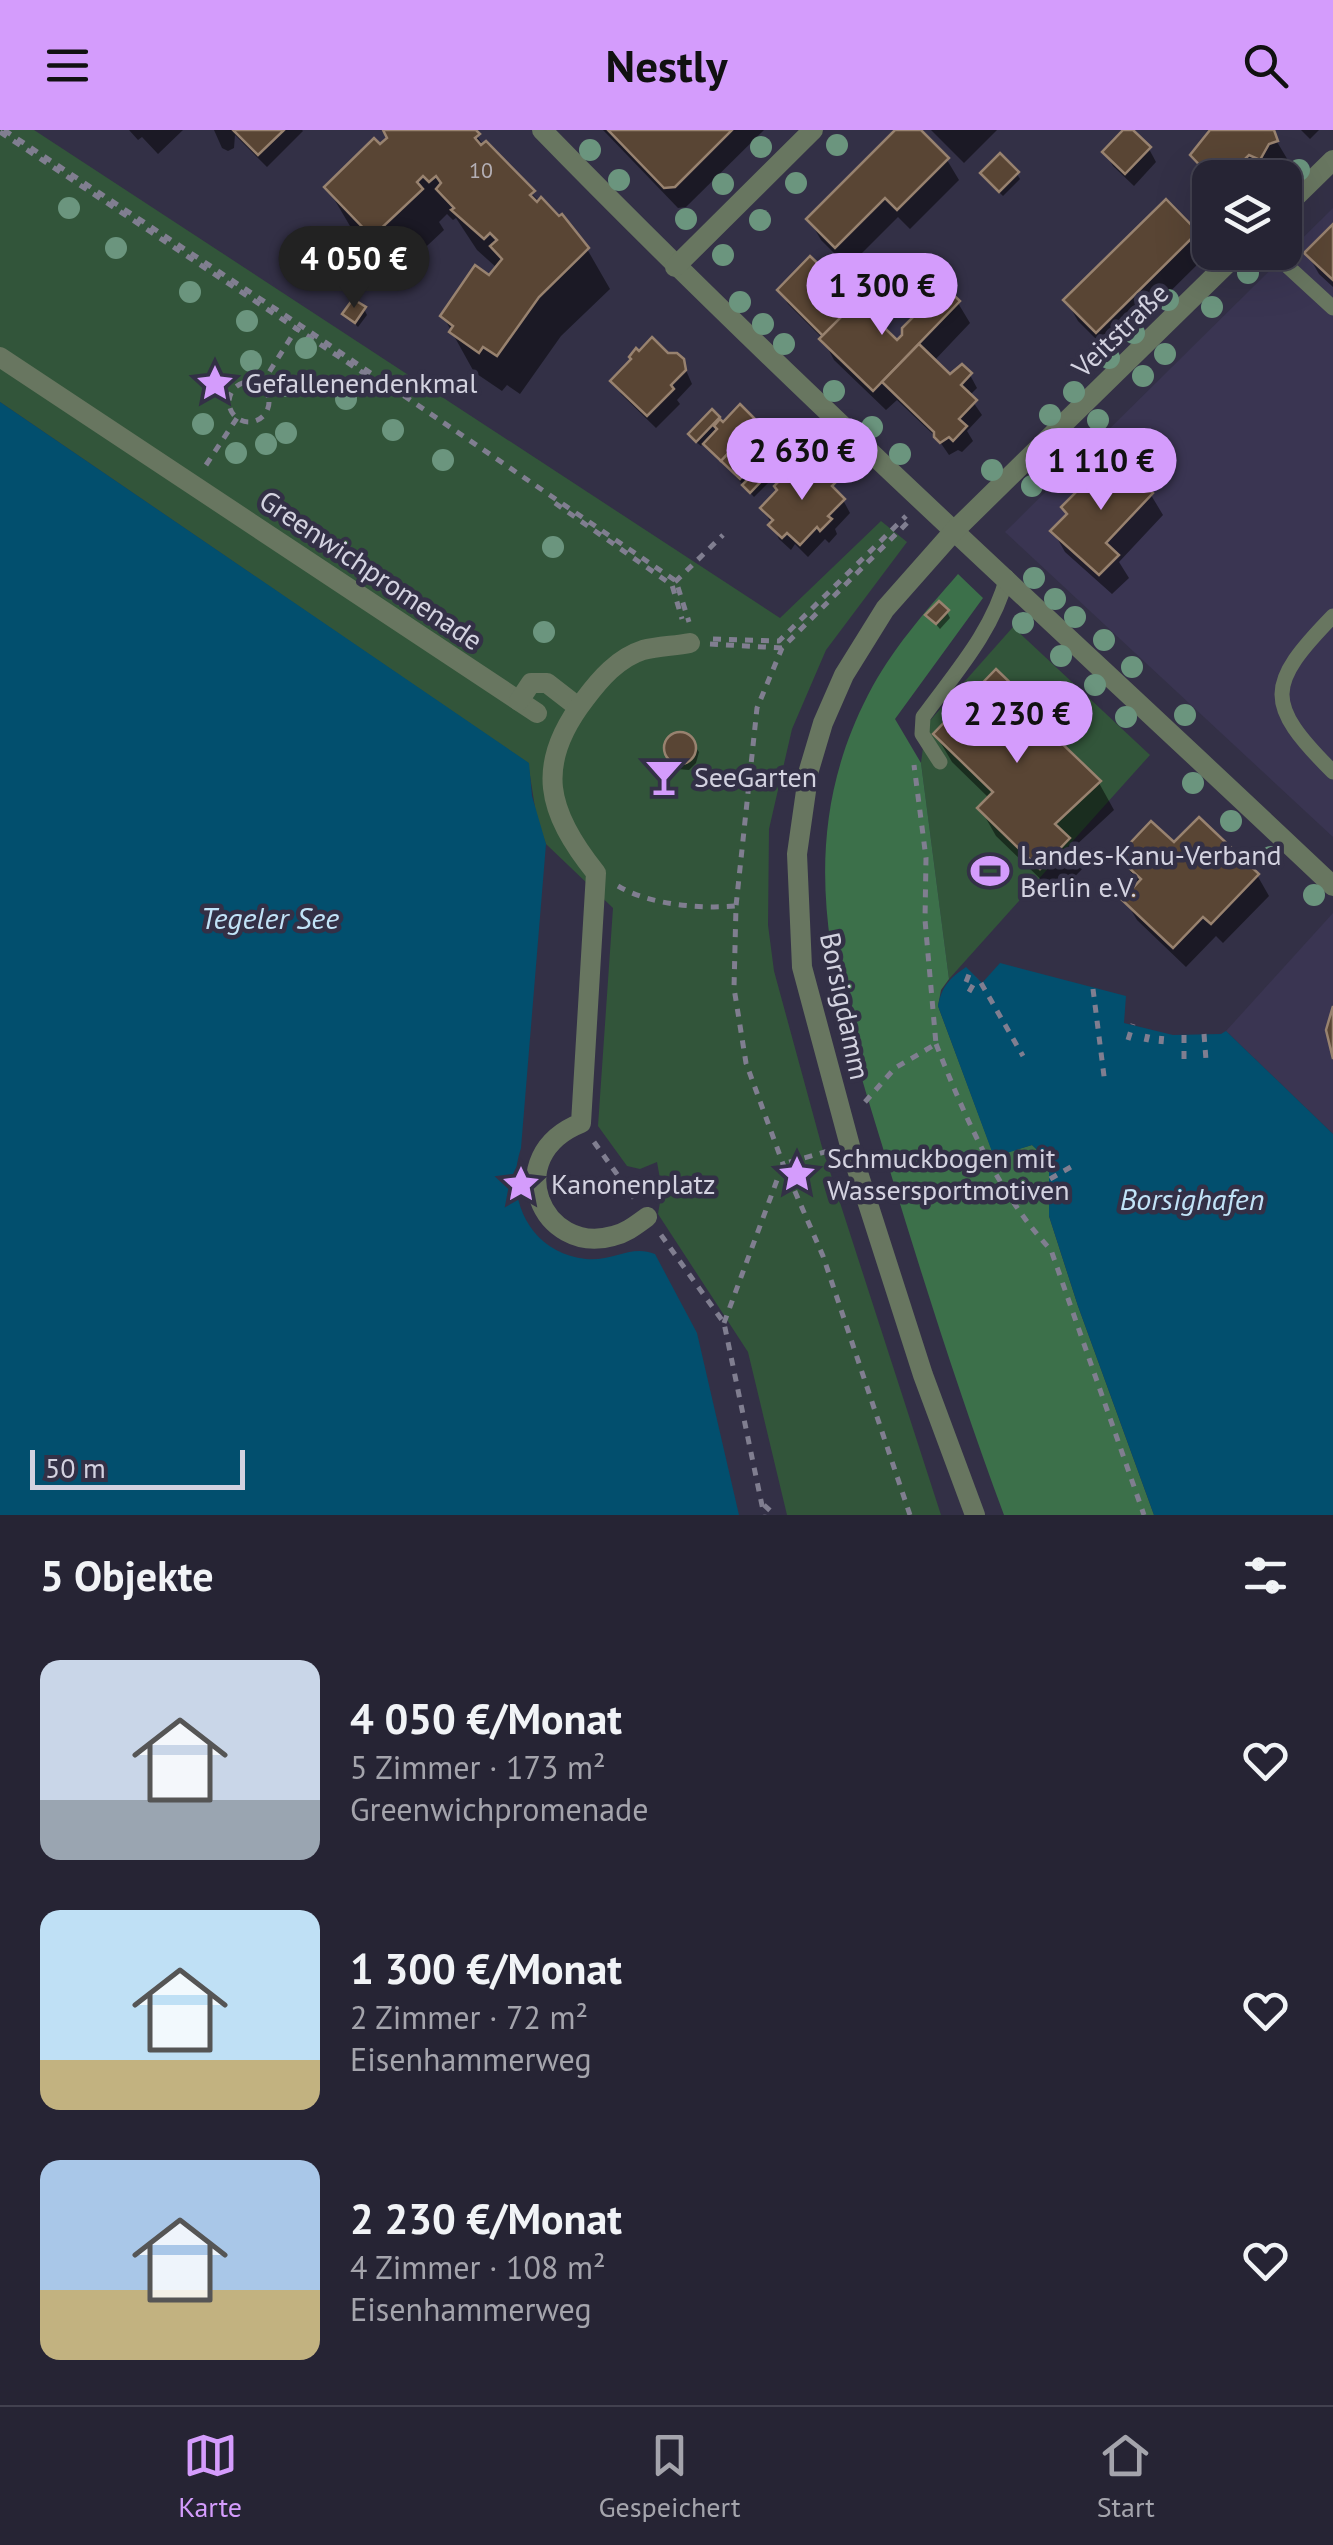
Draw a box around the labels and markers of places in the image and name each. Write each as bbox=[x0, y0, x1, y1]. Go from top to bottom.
pin: 4 050 € bbox=[262, 226, 446, 311]
pin: 1 300 € bbox=[790, 253, 974, 338]
place icon: Gefallenendenkmal bbox=[194, 362, 236, 404]
place label: Gefallenendenkmal bbox=[245, 364, 477, 401]
pin: 2 630 € bbox=[710, 418, 894, 503]
pin: 1 110 € bbox=[1009, 428, 1193, 513]
pin: 2 230 € bbox=[925, 681, 1109, 766]
bar icon: SeeGarten bbox=[643, 756, 685, 798]
place label: SeeGarten bbox=[694, 758, 817, 795]
place label: Landes-Kanu-Verband Berlin e.V. bbox=[1020, 836, 1282, 905]
sports icon: Landes-Kanu-Verband Berlin e.V. bbox=[969, 850, 1011, 892]
place label: Schmuckbogen mit Wassersportmotiven bbox=[827, 1139, 1070, 1208]
place icon: Schmuckbogen mit Wassersportmotiven bbox=[776, 1153, 818, 1195]
place icon: Kanonenplatz bbox=[500, 1163, 542, 1205]
place label: Kanonenplatz bbox=[551, 1165, 716, 1202]

